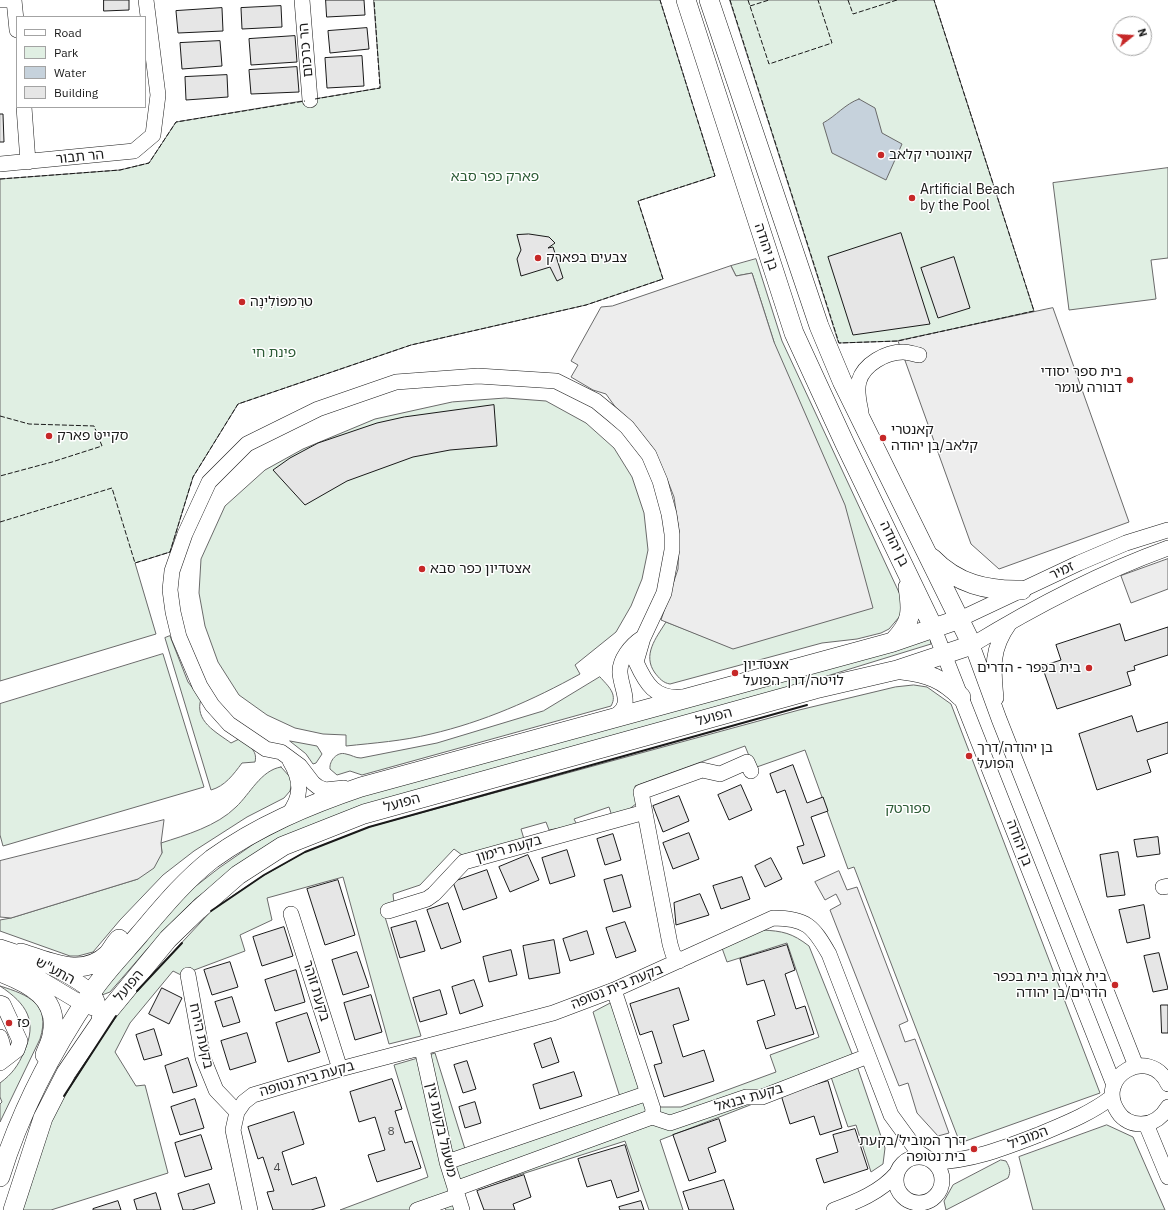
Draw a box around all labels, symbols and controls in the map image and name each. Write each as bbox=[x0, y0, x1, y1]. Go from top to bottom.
legend bbox=[16, 16, 146, 108]
north arrow bbox=[1112, 16, 1152, 56]
street label: הר כרכום bbox=[295, 22, 317, 78]
text: Road bbox=[54, 25, 82, 40]
text: N bbox=[1135, 27, 1150, 39]
text: Park bbox=[54, 45, 78, 60]
text: Water bbox=[54, 65, 86, 80]
text: Building bbox=[54, 85, 98, 100]
street label: הר תבור bbox=[55, 146, 105, 168]
place label: קאונטרי קלאב bbox=[889, 147, 972, 163]
marker: קאונטרי קלאב bbox=[876, 150, 886, 160]
park label: פארק כפר סבא bbox=[451, 169, 539, 185]
place label: Artificial Beach by the Pool bbox=[920, 182, 1015, 214]
marker: Artificial Beach by the Pool bbox=[907, 193, 917, 203]
street label: בן יהודה bbox=[750, 221, 782, 273]
place label: צבעים בפארק bbox=[546, 250, 627, 266]
marker: צבעים בפארק bbox=[533, 253, 543, 263]
place label: טרַמפּוֹלִינָה bbox=[250, 294, 313, 310]
marker: טרַמפּוֹלִינָה bbox=[237, 297, 247, 307]
park label: פינת חי bbox=[252, 345, 296, 361]
place label: בית ספר יסודי דבורה עומר bbox=[1040, 364, 1122, 396]
marker: בית ספר יסודי דבורה עומר bbox=[1125, 375, 1135, 385]
place label: קאנטרי קלאב/בן יהודה bbox=[891, 422, 978, 454]
place label: סקייט פארק bbox=[57, 428, 128, 444]
marker: סקייט פארק bbox=[44, 431, 54, 441]
marker: קאנטרי קלאב/בן יהודה bbox=[878, 433, 888, 443]
street label: בן יהודה bbox=[876, 518, 912, 570]
street label: זמיר bbox=[1047, 558, 1077, 584]
place label: אצטדיון כפר סבא bbox=[430, 561, 531, 577]
marker: אצטדיון כפר סבא bbox=[417, 564, 427, 574]
place label: אצטדיון לויטה/דרך הפועל bbox=[743, 657, 844, 690]
place label: בית בכפר - הדרים bbox=[977, 660, 1081, 676]
marker: בית בכפר - הדרים bbox=[1084, 663, 1094, 673]
marker: אצטדיון לויטה/דרך הפועל bbox=[730, 668, 740, 678]
street label: הפועל bbox=[694, 704, 734, 730]
place label: בן יהודה/דרך הפועל bbox=[977, 740, 1053, 772]
marker: בן יהודה/דרך הפועל bbox=[964, 751, 974, 761]
street label: הפועל bbox=[382, 790, 422, 816]
park label: ספורטק bbox=[885, 801, 931, 817]
street label: בן יהודה bbox=[1002, 817, 1036, 869]
street label: בקעת רימון bbox=[474, 832, 544, 866]
street label: התע"ש bbox=[32, 954, 78, 988]
street label: בקעת זוהר bbox=[299, 958, 333, 1024]
street label: בקעת בית נטופה bbox=[569, 961, 665, 1013]
street label: הפועל bbox=[111, 966, 147, 1006]
place label: בית אבות בית בכפר הדרים/בן יהודה bbox=[993, 969, 1107, 1002]
marker: בית אבות בית בכפר הדרים/בן יהודה bbox=[1110, 980, 1120, 990]
street label: בקעת הירח bbox=[185, 1001, 217, 1071]
place label: פז bbox=[17, 1015, 30, 1031]
marker: פז bbox=[4, 1018, 14, 1028]
street label: בקעת בית נטופה bbox=[258, 1057, 356, 1101]
street label: בקעת יבנאל bbox=[713, 1080, 785, 1116]
street label: משעול בקעת צין bbox=[422, 1081, 460, 1179]
street label: המוביל bbox=[1006, 1123, 1050, 1153]
house number: 8 bbox=[387, 1125, 395, 1139]
place label: דרך המוביל/בקעת בית נטופה bbox=[859, 1133, 966, 1166]
marker: דרך המוביל/בקעת בית נטופה bbox=[969, 1144, 979, 1154]
house number: 4 bbox=[273, 1161, 281, 1175]

